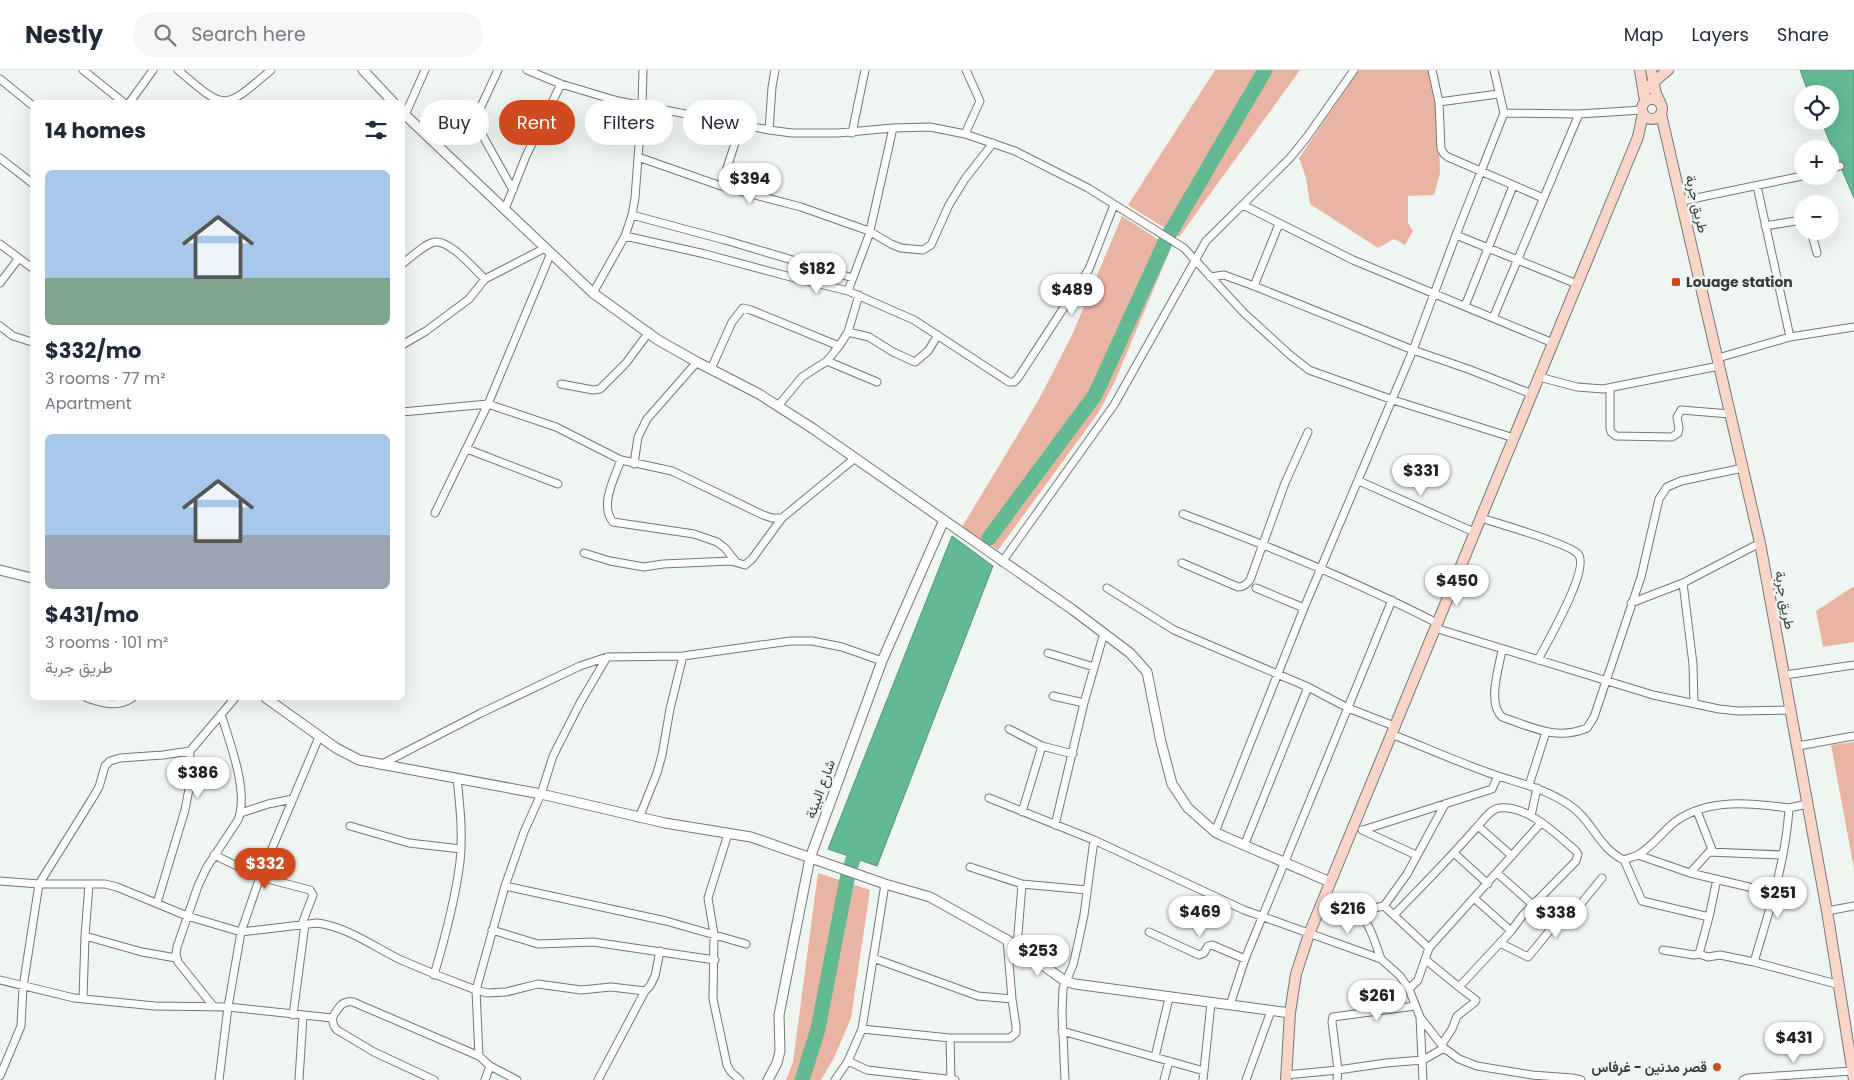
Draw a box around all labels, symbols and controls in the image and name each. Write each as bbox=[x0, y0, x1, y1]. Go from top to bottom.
search box bbox=[133, 12, 483, 57]
text: Nestly bbox=[25, 18, 103, 51]
icon: search bbox=[151, 21, 179, 49]
text: Search here bbox=[191, 21, 306, 48]
text: Map bbox=[1624, 22, 1664, 47]
text: Layers bbox=[1692, 22, 1749, 47]
text: Share bbox=[1777, 22, 1829, 47]
map controls bbox=[1794, 85, 1839, 240]
button: locate bbox=[1794, 85, 1839, 130]
chip: Buy bbox=[420, 100, 489, 145]
chip: Rent bbox=[499, 100, 575, 145]
chip: Filters bbox=[585, 100, 673, 145]
chip: New bbox=[683, 100, 757, 145]
text: 14 homes bbox=[45, 116, 146, 145]
icon: filters bbox=[362, 116, 390, 144]
button: + bbox=[1794, 140, 1839, 185]
pin: $394 bbox=[720, 162, 780, 205]
text: $394 bbox=[730, 167, 770, 190]
street label: طريق جربة bbox=[1681, 173, 1713, 235]
button: − bbox=[1794, 195, 1839, 240]
icon: home bbox=[173, 202, 263, 292]
pin: $182 bbox=[787, 252, 847, 295]
text: $182 bbox=[799, 257, 835, 280]
place label: Louage station bbox=[1686, 272, 1793, 292]
pin: $489 bbox=[1042, 274, 1102, 316]
marker: Louage station bbox=[1670, 276, 1682, 288]
text: $489 bbox=[1051, 278, 1093, 301]
text: $332/mo bbox=[45, 336, 141, 365]
text: 3 rooms · 77 m² bbox=[45, 367, 165, 390]
text: Apartment bbox=[45, 392, 132, 415]
pin: $331 bbox=[1391, 454, 1451, 497]
text: $331 bbox=[1403, 459, 1439, 482]
icon: home bbox=[173, 466, 263, 556]
pin: $450 bbox=[1427, 564, 1487, 607]
text: $450 bbox=[1436, 569, 1478, 592]
street label: طريق جربة bbox=[1770, 569, 1800, 631]
text: $431/mo bbox=[45, 600, 139, 629]
text: 3 rooms · 101 m² bbox=[45, 631, 168, 654]
text: طريق جربة bbox=[45, 656, 113, 679]
pin: $386 bbox=[168, 756, 228, 799]
street label: شارع البيئة bbox=[800, 757, 841, 822]
text: $386 bbox=[178, 761, 218, 784]
pin: $332 bbox=[235, 848, 295, 890]
text: $332 bbox=[245, 852, 285, 875]
pin: $251 bbox=[1748, 876, 1808, 919]
text: $251 bbox=[1760, 881, 1796, 904]
pin: $216 bbox=[1318, 892, 1378, 935]
pin: $469 bbox=[1170, 896, 1230, 938]
pin: $338 bbox=[1526, 896, 1586, 939]
text: $216 bbox=[1330, 897, 1366, 920]
text: $469 bbox=[1179, 900, 1221, 923]
text: $338 bbox=[1536, 901, 1576, 924]
pin: $253 bbox=[1008, 934, 1068, 977]
text: $253 bbox=[1018, 939, 1058, 962]
pin: $261 bbox=[1347, 980, 1407, 1022]
text: $261 bbox=[1359, 984, 1395, 1007]
pin: $431 bbox=[1764, 1022, 1824, 1064]
text: $431 bbox=[1775, 1026, 1813, 1049]
place label: قصر مدنين - غرفاس bbox=[1591, 1057, 1707, 1077]
marker: قصر مدنين - غرفاس bbox=[1711, 1061, 1723, 1073]

